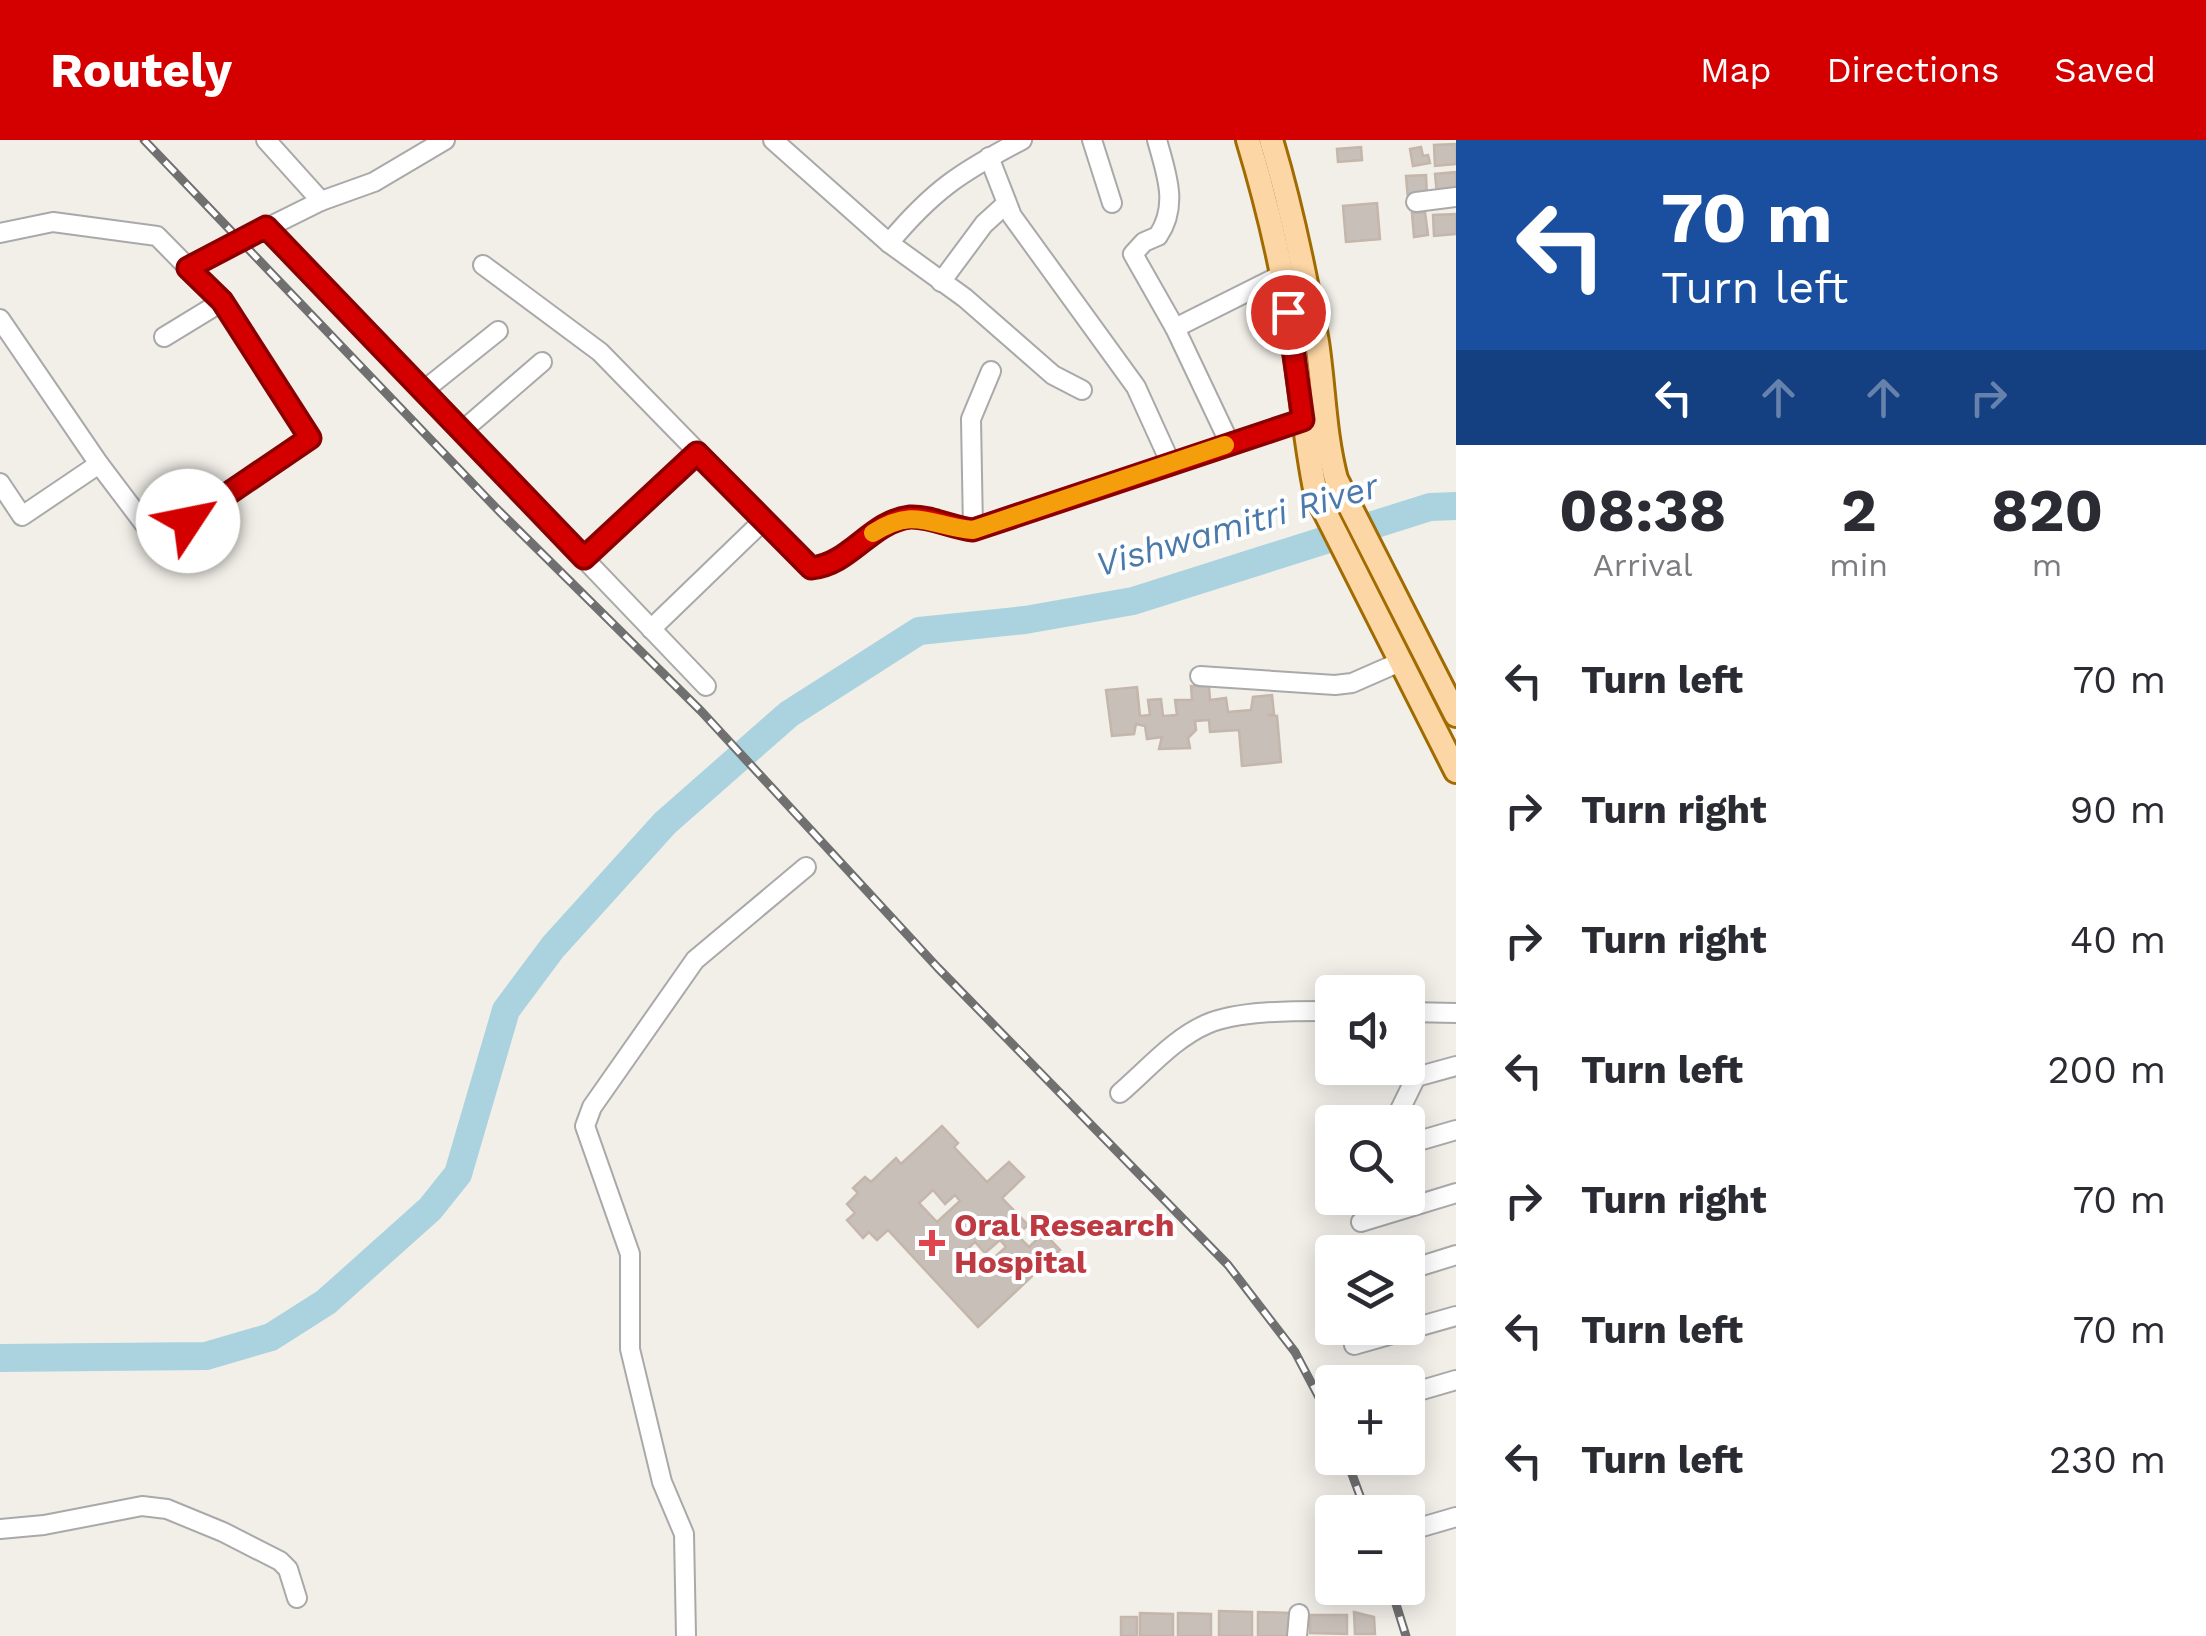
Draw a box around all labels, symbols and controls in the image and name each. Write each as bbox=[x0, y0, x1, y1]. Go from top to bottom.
text: Routely bbox=[50, 42, 232, 99]
text: Map bbox=[1700, 49, 1771, 91]
text: Directions bbox=[1826, 49, 1999, 91]
text: Saved bbox=[2054, 49, 2156, 91]
text: 70 m bbox=[1661, 177, 1833, 259]
icon: left bbox=[1496, 180, 1626, 310]
text: Turn left bbox=[1661, 261, 1848, 314]
pin bbox=[1246, 270, 1331, 355]
icon: arrive bbox=[1261, 285, 1316, 340]
icon: left bbox=[1646, 370, 1701, 425]
icon: ahead bbox=[1751, 370, 1806, 425]
icon: ahead bbox=[1856, 370, 1911, 425]
icon: right bbox=[1961, 370, 2016, 425]
water label: Vishwamitri River bbox=[1091, 464, 1384, 585]
position arrow bbox=[136, 469, 240, 573]
text: 08:38 bbox=[1559, 475, 1726, 546]
text: 2 bbox=[1841, 475, 1877, 546]
text: 820 bbox=[1991, 475, 2103, 546]
text: Arrival bbox=[1593, 546, 1693, 584]
text: min bbox=[1829, 546, 1888, 584]
text: m bbox=[2032, 546, 2062, 584]
icon: left bbox=[1496, 653, 1551, 708]
text: Turn left bbox=[1581, 658, 1743, 702]
text: 70 m bbox=[2073, 658, 2166, 702]
icon: right bbox=[1496, 783, 1551, 838]
text: Turn right bbox=[1581, 788, 1767, 832]
text: 90 m bbox=[2070, 788, 2166, 832]
icon: right bbox=[1496, 913, 1551, 968]
text: Turn right bbox=[1581, 918, 1767, 962]
text: 40 m bbox=[2070, 918, 2166, 962]
map controls bbox=[1315, 975, 1425, 1605]
button: sound bbox=[1315, 975, 1425, 1085]
icon: left bbox=[1496, 1043, 1551, 1098]
text: Turn left bbox=[1581, 1048, 1743, 1092]
text: 200 m bbox=[2047, 1048, 2166, 1092]
button: search bbox=[1315, 1105, 1425, 1215]
icon: right bbox=[1496, 1173, 1551, 1228]
text: Turn right bbox=[1581, 1178, 1767, 1222]
text: 70 m bbox=[2073, 1178, 2166, 1222]
place label: Oral Research Hospital bbox=[954, 1206, 1175, 1281]
marker: Oral Research Hospital bbox=[919, 1230, 945, 1256]
button: layers bbox=[1315, 1235, 1425, 1345]
icon: left bbox=[1496, 1303, 1551, 1358]
text: Turn left bbox=[1581, 1308, 1743, 1352]
text: 70 m bbox=[2073, 1308, 2166, 1352]
button: + bbox=[1315, 1365, 1425, 1475]
icon: left bbox=[1496, 1433, 1551, 1488]
text: Turn left bbox=[1581, 1438, 1743, 1482]
text: 230 m bbox=[2049, 1438, 2166, 1482]
button: − bbox=[1315, 1495, 1425, 1605]

